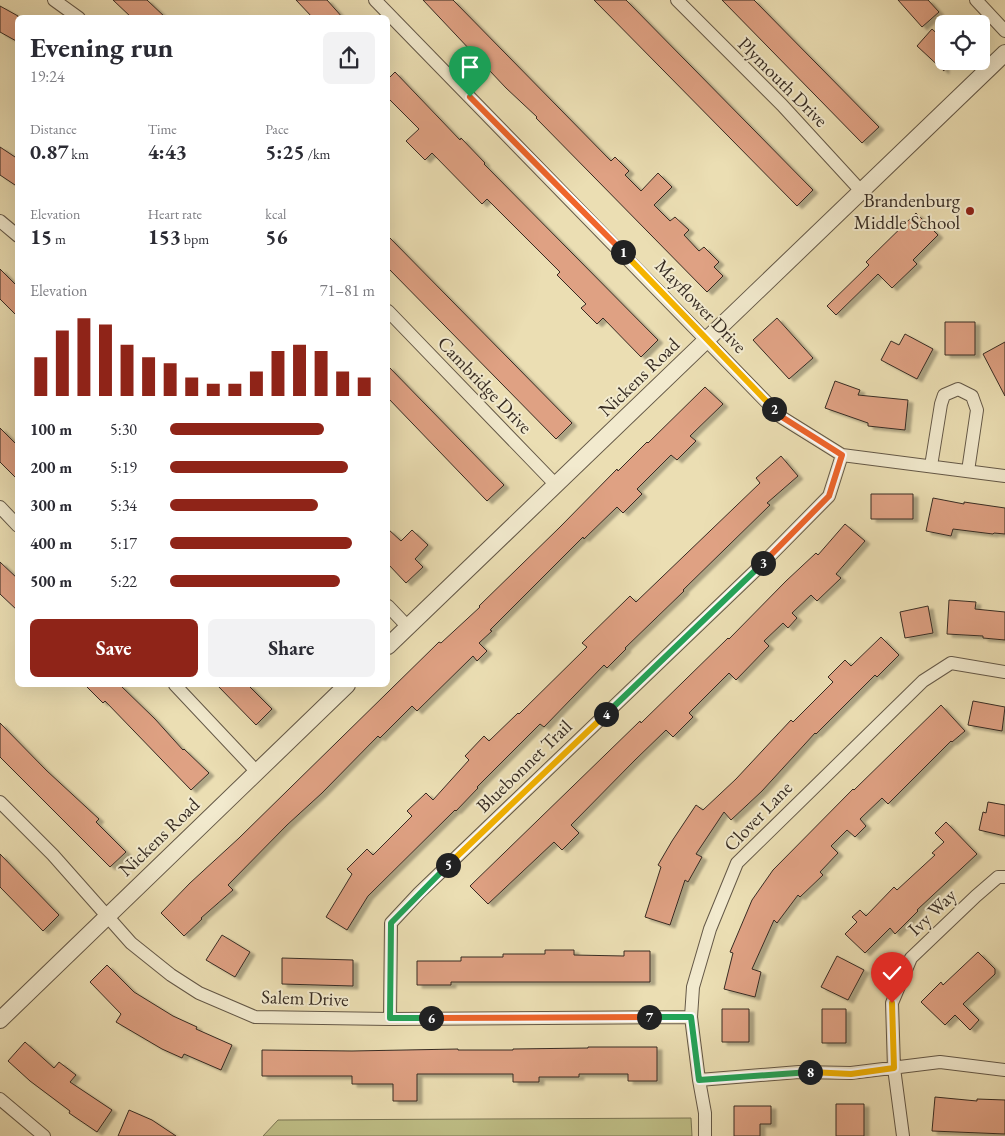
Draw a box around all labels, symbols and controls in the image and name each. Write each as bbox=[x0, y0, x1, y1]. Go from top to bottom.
map controls bbox=[935, 15, 990, 70]
button: locate bbox=[935, 15, 990, 70]
text: Evening run bbox=[30, 29, 173, 65]
button: share bbox=[323, 32, 375, 84]
street label: Plymouth Drive bbox=[733, 32, 833, 132]
pin bbox=[449, 46, 491, 97]
icon: arrive bbox=[456, 53, 484, 81]
text: 19:24 bbox=[30, 66, 65, 87]
text: Distance bbox=[30, 120, 77, 138]
text: Time bbox=[148, 120, 177, 138]
text: Pace bbox=[265, 120, 289, 138]
text: 0.87 bbox=[30, 138, 69, 165]
text: 4:43 bbox=[148, 138, 187, 165]
text: 5:25 bbox=[265, 138, 305, 165]
text: km bbox=[69, 145, 89, 163]
text: /km bbox=[305, 145, 330, 163]
place label: Brandenburg Middle School bbox=[854, 188, 961, 235]
text: Elevation bbox=[30, 205, 80, 223]
text: Heart rate bbox=[148, 205, 202, 223]
text: kcal bbox=[265, 205, 286, 223]
marker: Brandenburg Middle School bbox=[964, 205, 976, 217]
text: 15 bbox=[30, 223, 52, 250]
text: 153 bbox=[148, 223, 181, 250]
text: 56 bbox=[265, 223, 288, 250]
text: m bbox=[52, 230, 66, 248]
text: bpm bbox=[181, 230, 209, 248]
pin: 1 bbox=[610, 240, 636, 264]
text: 1 bbox=[620, 243, 627, 261]
street label: Mayflower Drive bbox=[650, 253, 752, 359]
text: Elevation bbox=[30, 280, 88, 301]
text: 71–81 m bbox=[320, 280, 375, 301]
street label: Cambridge Drive bbox=[432, 331, 538, 439]
street label: Nickens Road bbox=[593, 332, 685, 422]
pin: 2 bbox=[762, 396, 786, 422]
text: 2 bbox=[771, 400, 778, 418]
text: 100 m bbox=[30, 419, 72, 440]
text: 5:30 bbox=[110, 419, 137, 440]
text: 200 m bbox=[30, 457, 72, 478]
text: 5:19 bbox=[110, 457, 137, 478]
text: 300 m bbox=[30, 495, 72, 516]
text: 5:34 bbox=[110, 495, 137, 516]
text: 400 m bbox=[30, 533, 72, 554]
text: 5:17 bbox=[110, 533, 137, 554]
pin: 3 bbox=[750, 550, 776, 576]
text: 3 bbox=[760, 554, 767, 572]
text: 500 m bbox=[30, 571, 72, 592]
text: 5:22 bbox=[110, 571, 137, 592]
button: Save bbox=[30, 619, 198, 677]
button: Share bbox=[208, 619, 375, 677]
pin: 4 bbox=[594, 702, 618, 726]
text: 4 bbox=[603, 705, 610, 723]
street label: Bluebonnet Trail bbox=[471, 714, 577, 818]
street label: Clover Lane bbox=[718, 775, 798, 857]
street label: Nickens Road bbox=[113, 792, 205, 882]
pin: 5 bbox=[436, 852, 460, 878]
text: 5 bbox=[445, 856, 452, 874]
street label: Ivy Way bbox=[902, 882, 962, 941]
pin bbox=[871, 952, 913, 1003]
icon: check bbox=[878, 959, 906, 987]
street label: Salem Drive bbox=[261, 984, 349, 1012]
pin: 7 bbox=[636, 1004, 662, 1030]
pin: 6 bbox=[418, 1006, 444, 1030]
text: 7 bbox=[646, 1008, 653, 1026]
text: 6 bbox=[428, 1009, 435, 1027]
pin: 8 bbox=[798, 1060, 822, 1084]
text: 8 bbox=[807, 1063, 814, 1081]

